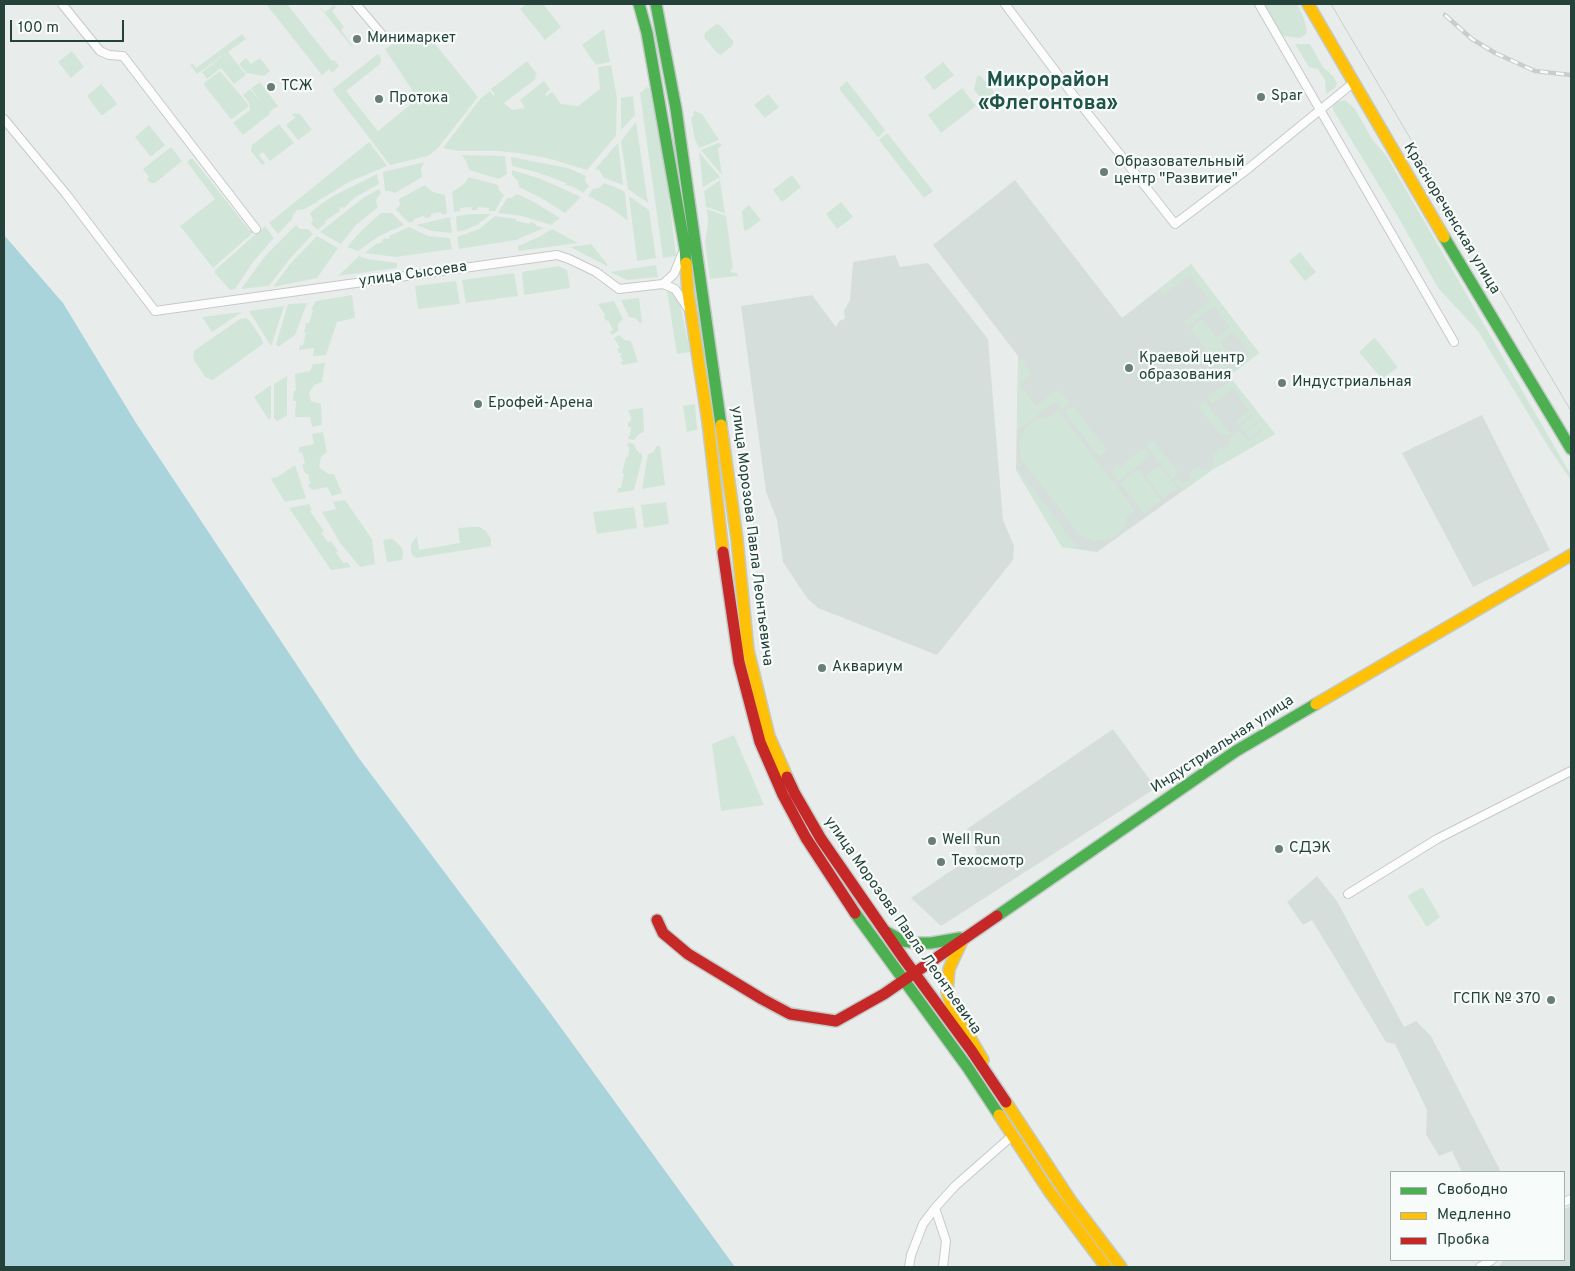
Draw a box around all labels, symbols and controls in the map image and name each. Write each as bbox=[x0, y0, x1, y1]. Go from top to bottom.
scale bar bbox=[12, 10, 126, 42]
text: 100 m bbox=[18, 19, 59, 38]
place label: Минимаркет bbox=[367, 30, 456, 48]
marker: Минимаркет bbox=[351, 33, 363, 45]
district label: Микрорайон «Флегонтова» bbox=[978, 70, 1118, 117]
place label: ТСЖ bbox=[281, 78, 313, 96]
marker: ТСЖ bbox=[265, 81, 277, 93]
place label: Spar bbox=[1271, 88, 1303, 106]
place label: Протока bbox=[389, 90, 448, 108]
marker: Spar bbox=[1255, 91, 1267, 103]
marker: Протока bbox=[373, 93, 385, 105]
street label: Краснореченская улица bbox=[1399, 140, 1503, 298]
place label: Образовательный центр "Развитие" bbox=[1114, 154, 1245, 189]
marker: Образовательный центр "Развитие" bbox=[1098, 166, 1110, 178]
street label: улица Сысоева bbox=[358, 259, 468, 291]
place label: Краевой центр образования bbox=[1139, 350, 1245, 385]
marker: Краевой центр образования bbox=[1123, 362, 1135, 374]
place label: Индустриальная bbox=[1292, 374, 1412, 392]
marker: Индустриальная bbox=[1276, 377, 1288, 389]
place label: Ерофей-Арена bbox=[488, 395, 593, 413]
marker: Ерофей-Арена bbox=[472, 398, 484, 410]
street label: улица Морозова Павла Леонтьевича bbox=[726, 405, 776, 667]
place label: Аквариум bbox=[832, 659, 903, 677]
marker: Аквариум bbox=[816, 662, 828, 674]
street label: Индустриальная улица bbox=[1148, 692, 1298, 798]
street label: улица Морозова Павла Леонтьевича bbox=[820, 814, 984, 1038]
place label: Well Run bbox=[942, 832, 1000, 850]
marker: Well Run bbox=[926, 835, 938, 847]
place label: СДЭК bbox=[1289, 840, 1331, 858]
marker: СДЭК bbox=[1273, 843, 1285, 855]
place label: Техосмотр bbox=[951, 853, 1024, 871]
marker: Техосмотр bbox=[935, 856, 947, 868]
place label: ГСПК № 370 bbox=[1453, 991, 1541, 1009]
marker: ГСПК № 370 bbox=[1545, 994, 1557, 1006]
legend bbox=[1390, 1171, 1565, 1261]
text: Свободно bbox=[1437, 1181, 1508, 1200]
text: Медленно bbox=[1437, 1206, 1511, 1225]
text: Пробка bbox=[1437, 1231, 1489, 1250]

